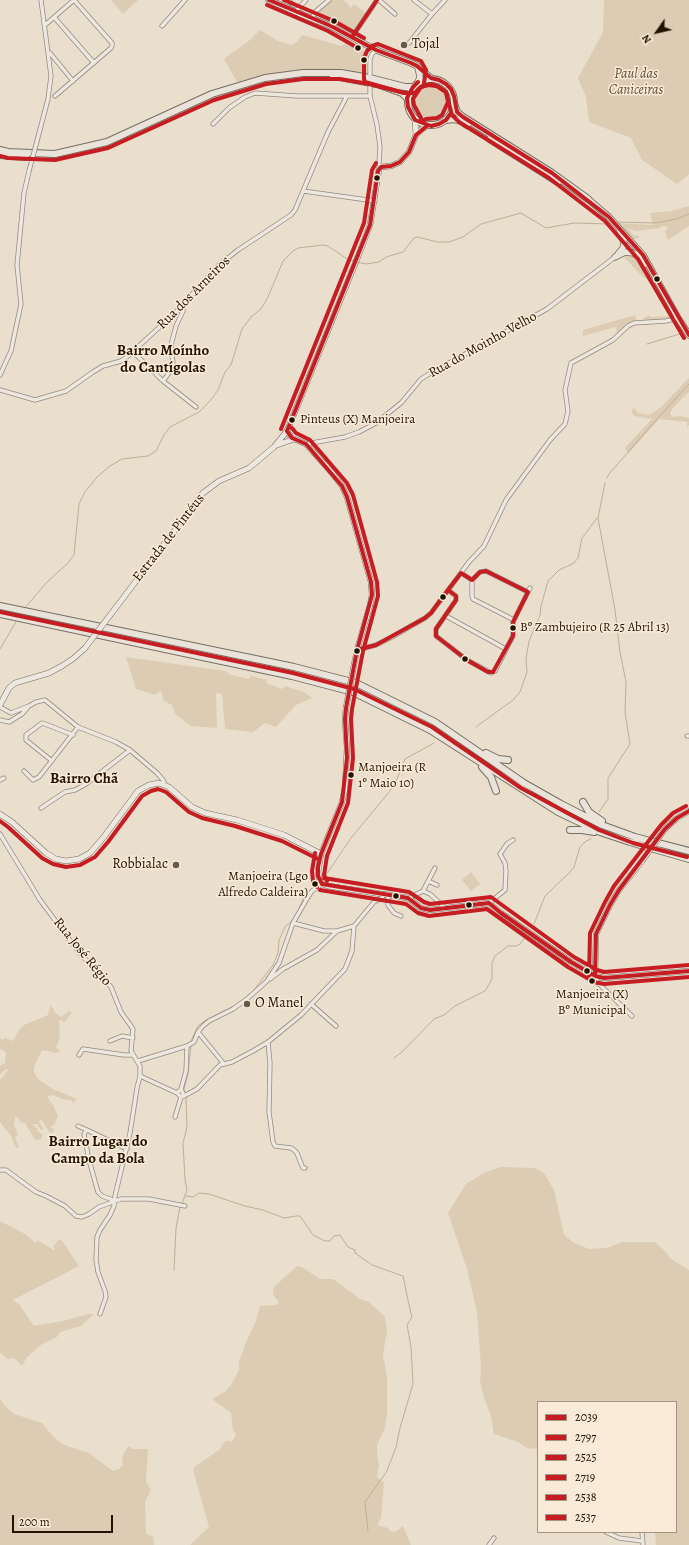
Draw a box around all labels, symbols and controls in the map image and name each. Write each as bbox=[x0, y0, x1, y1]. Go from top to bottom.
north arrow bbox=[637, 12, 677, 52]
unlabelled marker bbox=[329, 16, 339, 26]
text: N bbox=[638, 31, 655, 47]
place label: Tojal bbox=[412, 37, 439, 53]
marker: Tojal bbox=[399, 40, 409, 50]
unlabelled marker bbox=[353, 43, 363, 53]
unlabelled marker bbox=[359, 55, 369, 65]
park label: Paul das Caniceiras bbox=[609, 67, 663, 100]
unlabelled marker bbox=[372, 173, 382, 183]
street label: Rua dos Arneiros bbox=[154, 253, 234, 333]
unlabelled marker bbox=[652, 274, 662, 284]
street label: Rua do Moinho Velho bbox=[426, 308, 540, 382]
district label: Bairro Moínho do Cantígolas bbox=[117, 342, 209, 377]
place label: Pinteus (X) Manjoeira bbox=[300, 412, 415, 428]
marker: Pinteus (X) Manjoeira bbox=[287, 415, 297, 425]
street label: Estrada de Pintéus bbox=[129, 491, 209, 585]
unlabelled marker bbox=[438, 592, 448, 602]
place label: Bº Zambujeiro (R 25 Abril 13) bbox=[520, 620, 669, 636]
marker: Bº Zambujeiro (R 25 Abril 13) bbox=[508, 623, 518, 633]
unlabelled marker bbox=[352, 646, 362, 656]
unlabelled marker bbox=[460, 654, 470, 664]
place label: Manjoeira (R 1º Maio 10) bbox=[358, 760, 426, 791]
district label: Bairro Chã bbox=[50, 770, 118, 788]
marker: Manjoeira (R 1º Maio 10) bbox=[346, 770, 356, 780]
place label: Robbialac bbox=[112, 857, 168, 873]
marker: Robbialac bbox=[171, 860, 181, 870]
place label: Manjoeira (Lgo Alfredo Caldeira) bbox=[218, 869, 308, 900]
marker: Manjoeira (Lgo Alfredo Caldeira) bbox=[310, 879, 320, 889]
unlabelled marker bbox=[391, 891, 401, 901]
unlabelled marker bbox=[464, 900, 474, 910]
street label: Rua José Régio bbox=[49, 915, 115, 989]
unlabelled marker bbox=[582, 966, 592, 976]
marker: Manjoeira (X) Bº Municipal bbox=[587, 976, 597, 986]
place label: Manjoeira (X) Bº Municipal bbox=[556, 987, 628, 1018]
place label: O Manel bbox=[255, 996, 303, 1012]
marker: O Manel bbox=[242, 999, 252, 1009]
district label: Bairro Lugar do Campo da Bola bbox=[49, 1133, 147, 1168]
legend bbox=[537, 1401, 677, 1533]
text: 2039 bbox=[575, 1409, 598, 1425]
text: 2797 bbox=[575, 1429, 596, 1445]
text: 2525 bbox=[575, 1449, 597, 1465]
text: 2719 bbox=[575, 1469, 595, 1485]
text: 2538 bbox=[575, 1489, 597, 1505]
scale bar bbox=[14, 1507, 115, 1533]
text: 2537 bbox=[575, 1509, 596, 1525]
text: 200 m bbox=[19, 1514, 50, 1530]

